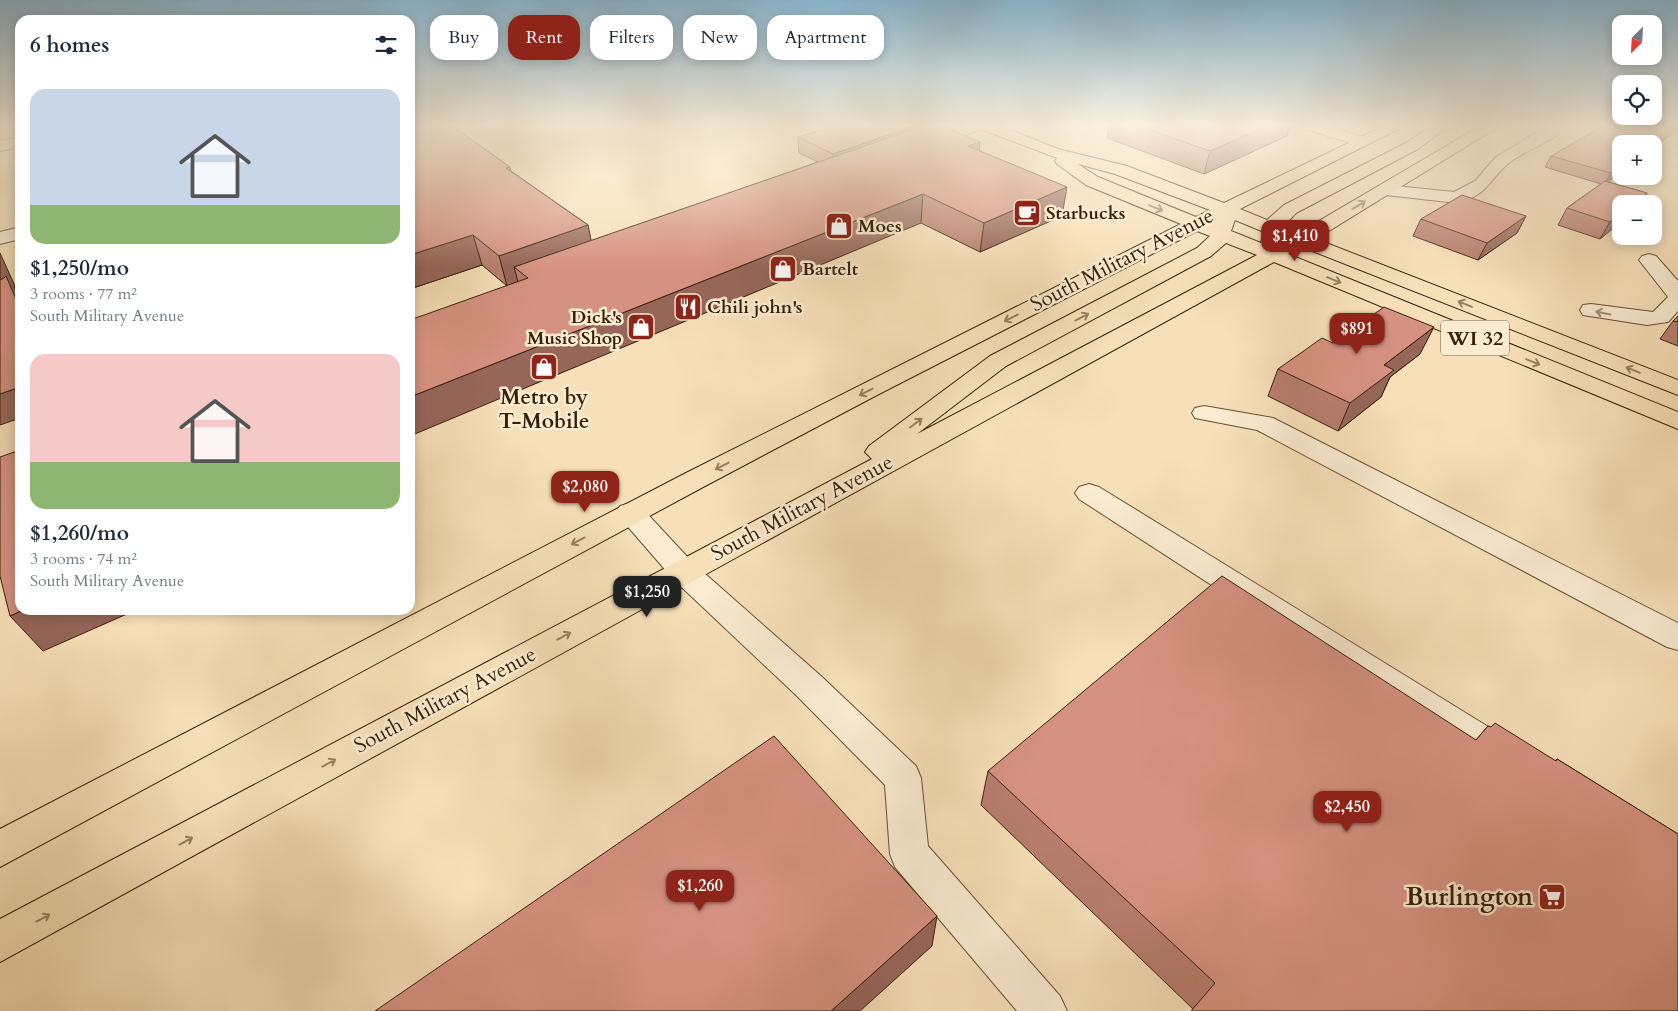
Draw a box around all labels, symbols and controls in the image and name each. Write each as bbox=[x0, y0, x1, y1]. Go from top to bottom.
chip: Buy bbox=[430, 15, 498, 60]
chip: Rent bbox=[508, 15, 580, 60]
chip: Filters bbox=[590, 15, 673, 60]
chip: New bbox=[683, 15, 757, 60]
chip: Apartment bbox=[767, 15, 884, 60]
north arrow bbox=[1612, 15, 1662, 65]
map controls bbox=[1612, 15, 1662, 245]
text: 6 homes bbox=[30, 31, 109, 60]
icon: filters bbox=[372, 31, 400, 59]
button: locate bbox=[1612, 75, 1662, 125]
icon: home bbox=[170, 121, 260, 211]
button: + bbox=[1612, 135, 1662, 185]
button: − bbox=[1612, 195, 1662, 245]
cafe icon: Starbucks bbox=[1012, 198, 1042, 228]
one-way arrow bbox=[1352, 200, 1366, 210]
street label: South Military Avenue bbox=[1025, 201, 1219, 319]
place label: Starbucks bbox=[1046, 201, 1126, 226]
one-way arrow bbox=[1148, 203, 1163, 213]
shop icon: Moes bbox=[824, 211, 854, 241]
place label: Moes bbox=[858, 214, 902, 239]
pin: $1,410 bbox=[1254, 220, 1336, 262]
text: $1,410 bbox=[1272, 225, 1318, 247]
text: $1,250/mo bbox=[30, 254, 129, 283]
shop icon: Bartelt bbox=[768, 254, 798, 284]
place label: Bartelt bbox=[802, 257, 859, 282]
one-way arrow bbox=[1326, 276, 1341, 286]
text: 3 rooms · 77 m² bbox=[30, 283, 137, 305]
restaurant icon: Chili john's bbox=[673, 292, 703, 322]
place label: Chili john's bbox=[707, 295, 803, 320]
one-way arrow bbox=[1458, 299, 1473, 308]
text: South Military Avenue bbox=[30, 305, 184, 327]
place label: Dick's Music Shop bbox=[527, 305, 622, 351]
one-way arrow bbox=[1596, 308, 1612, 317]
shop icon: Dick's Music Shop bbox=[626, 312, 656, 342]
one-way arrow bbox=[1074, 312, 1089, 321]
pin: $891 bbox=[1327, 312, 1387, 355]
one-way arrow bbox=[1004, 314, 1019, 323]
text: $891 bbox=[1341, 318, 1373, 340]
road number: WI 32 bbox=[1441, 320, 1509, 356]
shop icon: Metro by T-Mobile bbox=[529, 352, 559, 382]
one-way arrow bbox=[1524, 358, 1540, 367]
one-way arrow bbox=[1626, 365, 1641, 374]
place label: Metro by T-Mobile bbox=[499, 383, 589, 436]
icon: home bbox=[170, 386, 260, 476]
one-way arrow bbox=[859, 387, 874, 397]
one-way arrow bbox=[909, 418, 923, 428]
street label: South Military Avenue bbox=[706, 448, 898, 568]
one-way arrow bbox=[715, 462, 730, 471]
pin: $2,080 bbox=[544, 470, 626, 513]
text: $2,080 bbox=[562, 476, 608, 498]
text: $1,260/mo bbox=[30, 519, 129, 548]
one-way arrow bbox=[570, 536, 585, 546]
text: 3 rooms · 74 m² bbox=[30, 548, 137, 570]
text: South Military Avenue bbox=[30, 570, 184, 592]
pin: $1,250 bbox=[606, 576, 688, 618]
text: $1,250 bbox=[624, 581, 670, 603]
one-way arrow bbox=[556, 631, 571, 640]
street label: South Military Avenue bbox=[349, 640, 541, 760]
one-way arrow bbox=[321, 758, 336, 768]
pin: $2,450 bbox=[1306, 790, 1388, 833]
text: $2,450 bbox=[1324, 796, 1370, 818]
one-way arrow bbox=[178, 835, 193, 845]
pin: $1,260 bbox=[659, 870, 741, 912]
text: $1,260 bbox=[677, 875, 723, 897]
place label: Burlington bbox=[1406, 880, 1533, 914]
supermarket icon: Burlington bbox=[1537, 882, 1567, 912]
one-way arrow bbox=[35, 913, 50, 922]

